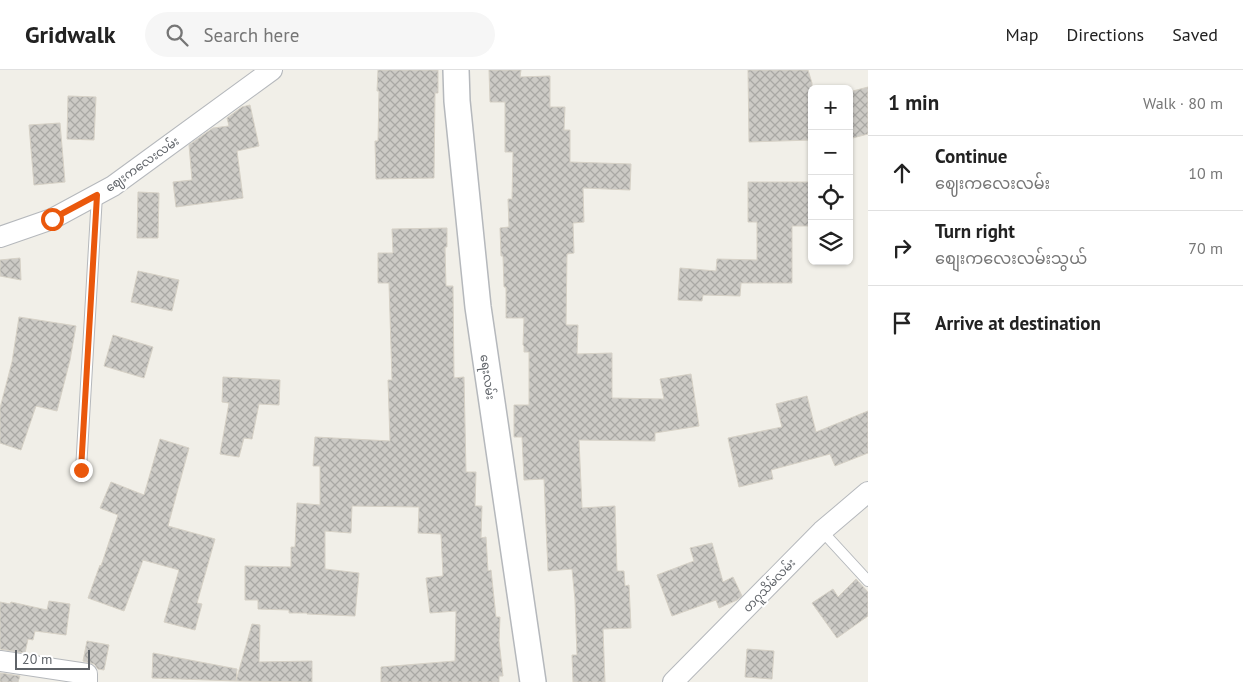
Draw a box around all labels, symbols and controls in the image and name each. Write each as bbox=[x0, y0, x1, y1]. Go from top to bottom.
search box bbox=[145, 12, 495, 57]
text: Gridwalk bbox=[25, 19, 115, 50]
icon: search bbox=[163, 21, 191, 49]
text: Search here bbox=[203, 23, 299, 47]
text: Map bbox=[1006, 23, 1038, 46]
text: Directions bbox=[1066, 23, 1144, 46]
text: Saved bbox=[1172, 23, 1218, 46]
map controls bbox=[808, 85, 853, 265]
button: + bbox=[808, 85, 853, 130]
text: 1 min bbox=[888, 89, 939, 116]
text: Walk · 80 m bbox=[1143, 93, 1223, 113]
button: − bbox=[808, 130, 853, 175]
street label: ဈေးကလေးလမ်း bbox=[102, 132, 183, 197]
text: Continue bbox=[935, 144, 1007, 168]
icon: ahead bbox=[888, 159, 916, 187]
text: 10 m bbox=[1188, 163, 1223, 183]
text: ဈေးကလေးလမ်း bbox=[935, 173, 1050, 193]
button: locate bbox=[808, 175, 853, 220]
route start bbox=[41, 208, 64, 231]
text: Turn right bbox=[935, 219, 1015, 243]
button: layers bbox=[808, 220, 853, 265]
icon: right bbox=[888, 234, 916, 262]
text: 70 m bbox=[1188, 238, 1223, 258]
text: စျေးကလေးလမ်းသွယ် bbox=[935, 248, 1087, 268]
icon: arrive bbox=[888, 309, 916, 337]
text: Arrive at destination bbox=[935, 311, 1101, 335]
street label: ရေးလမ်း bbox=[474, 353, 500, 401]
route end bbox=[70, 459, 93, 482]
street label: တဂူသိမ်လမ်း bbox=[739, 554, 800, 617]
scale bar bbox=[15, 647, 90, 670]
text: 20 m bbox=[22, 650, 52, 668]

